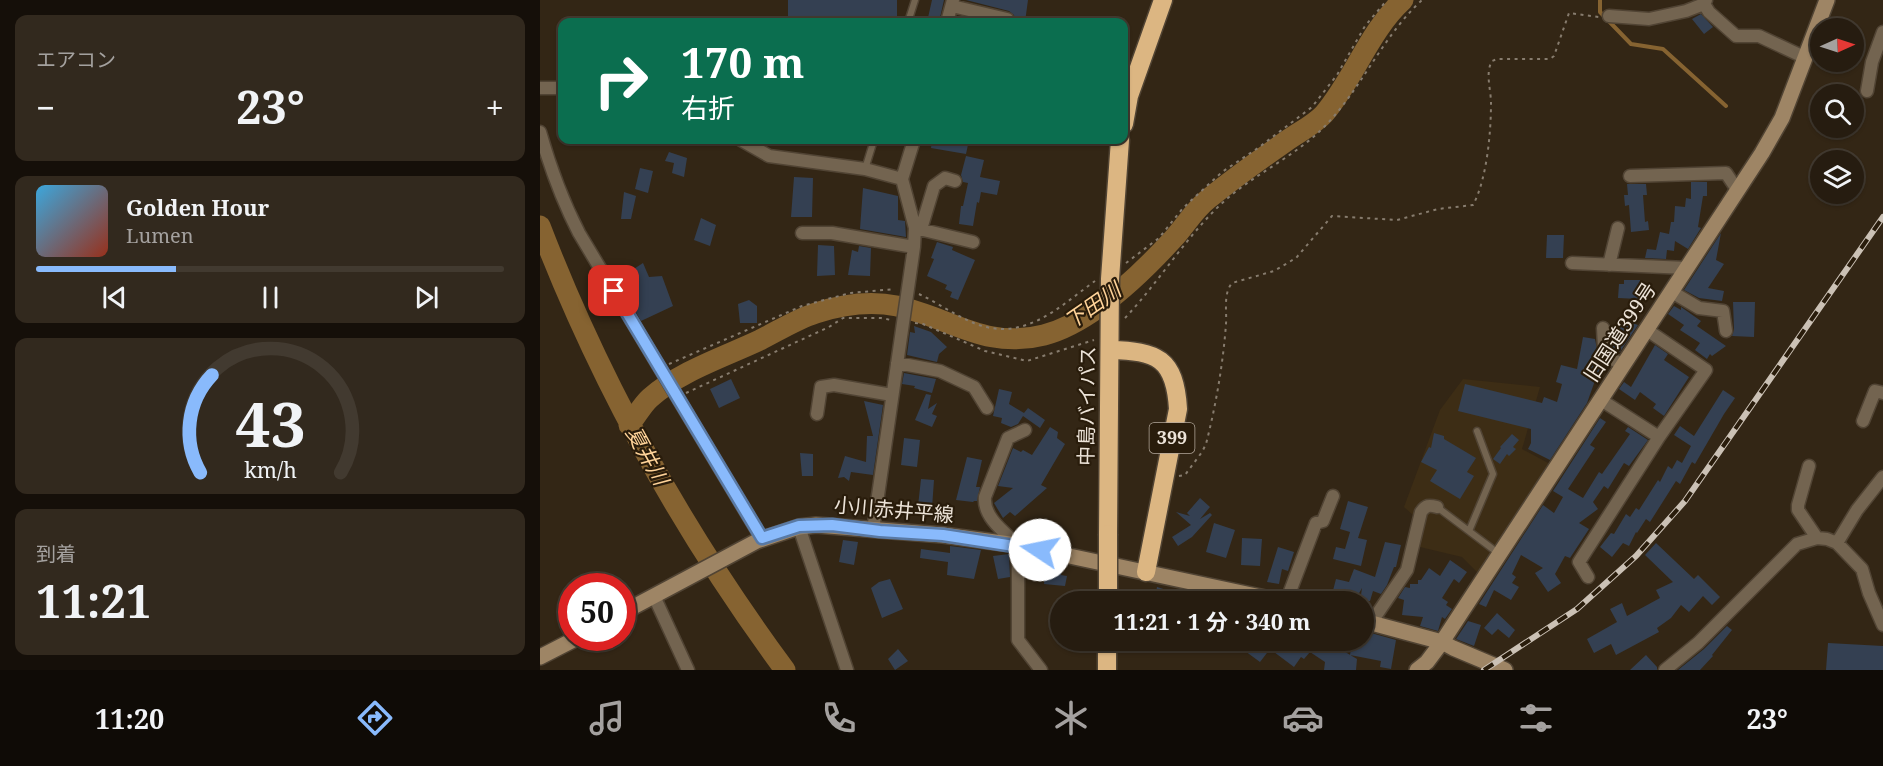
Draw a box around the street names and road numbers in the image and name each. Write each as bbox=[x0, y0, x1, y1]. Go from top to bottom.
street label: 旧国道399号 bbox=[1577, 277, 1662, 387]
street label: 中島バイパス bbox=[1072, 346, 1101, 466]
road number: 399 bbox=[1150, 423, 1194, 453]
street label: 小川赤井平線 bbox=[833, 491, 955, 528]

